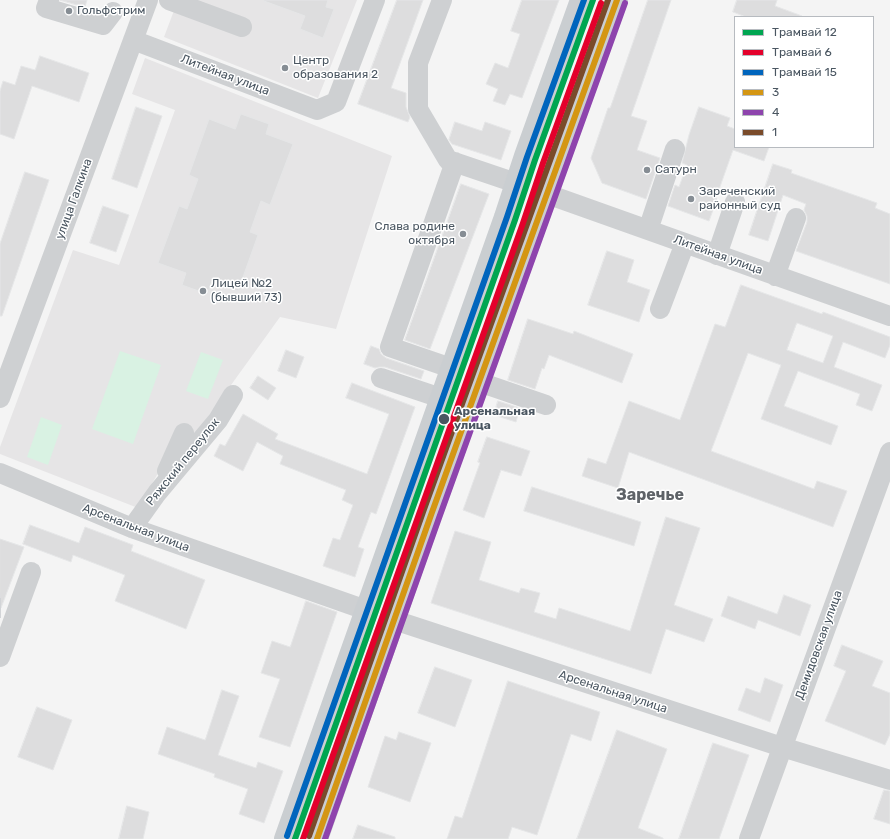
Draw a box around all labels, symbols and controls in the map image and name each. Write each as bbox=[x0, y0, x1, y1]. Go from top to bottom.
place label: Гольфстрим bbox=[77, 4, 146, 18]
marker: Гольфстрим bbox=[64, 6, 74, 16]
legend bbox=[734, 16, 874, 148]
text: Трамвай 12 bbox=[772, 25, 837, 39]
text: Трамвай 6 bbox=[772, 45, 832, 59]
street label: Литейная улица bbox=[179, 51, 271, 99]
place label: Центр образования 2 bbox=[293, 54, 378, 82]
marker: Центр образования 2 bbox=[280, 63, 290, 73]
text: Трамвай 15 bbox=[772, 65, 837, 79]
text: 3 bbox=[772, 85, 779, 99]
text: 4 bbox=[772, 105, 779, 119]
text: 1 bbox=[772, 125, 777, 139]
street label: улица Галкина bbox=[53, 157, 95, 241]
place label: Сатурн bbox=[655, 163, 697, 177]
marker: Сатурн bbox=[642, 165, 652, 175]
place label: Зареченский районный суд bbox=[699, 185, 781, 213]
marker: Зареченский районный суд bbox=[686, 194, 696, 204]
place label: Слава родине октября bbox=[375, 220, 455, 248]
marker: Слава родине октября bbox=[458, 229, 468, 239]
street label: Литейная улица bbox=[671, 232, 765, 278]
place label: Лицей №2 (бывший 73) bbox=[211, 277, 282, 305]
marker: Лицей №2 (бывший 73) bbox=[198, 286, 208, 296]
place label: Арсенальная улица bbox=[454, 405, 535, 433]
marker: Арсенальная улица bbox=[437, 412, 451, 426]
street label: Ряжский переулок bbox=[143, 415, 223, 509]
district label: Заречье bbox=[616, 485, 684, 505]
street label: Арсенальная улица bbox=[81, 501, 191, 555]
street label: Демидовская улица bbox=[793, 588, 845, 702]
street label: Арсенальная улица bbox=[557, 668, 669, 716]

